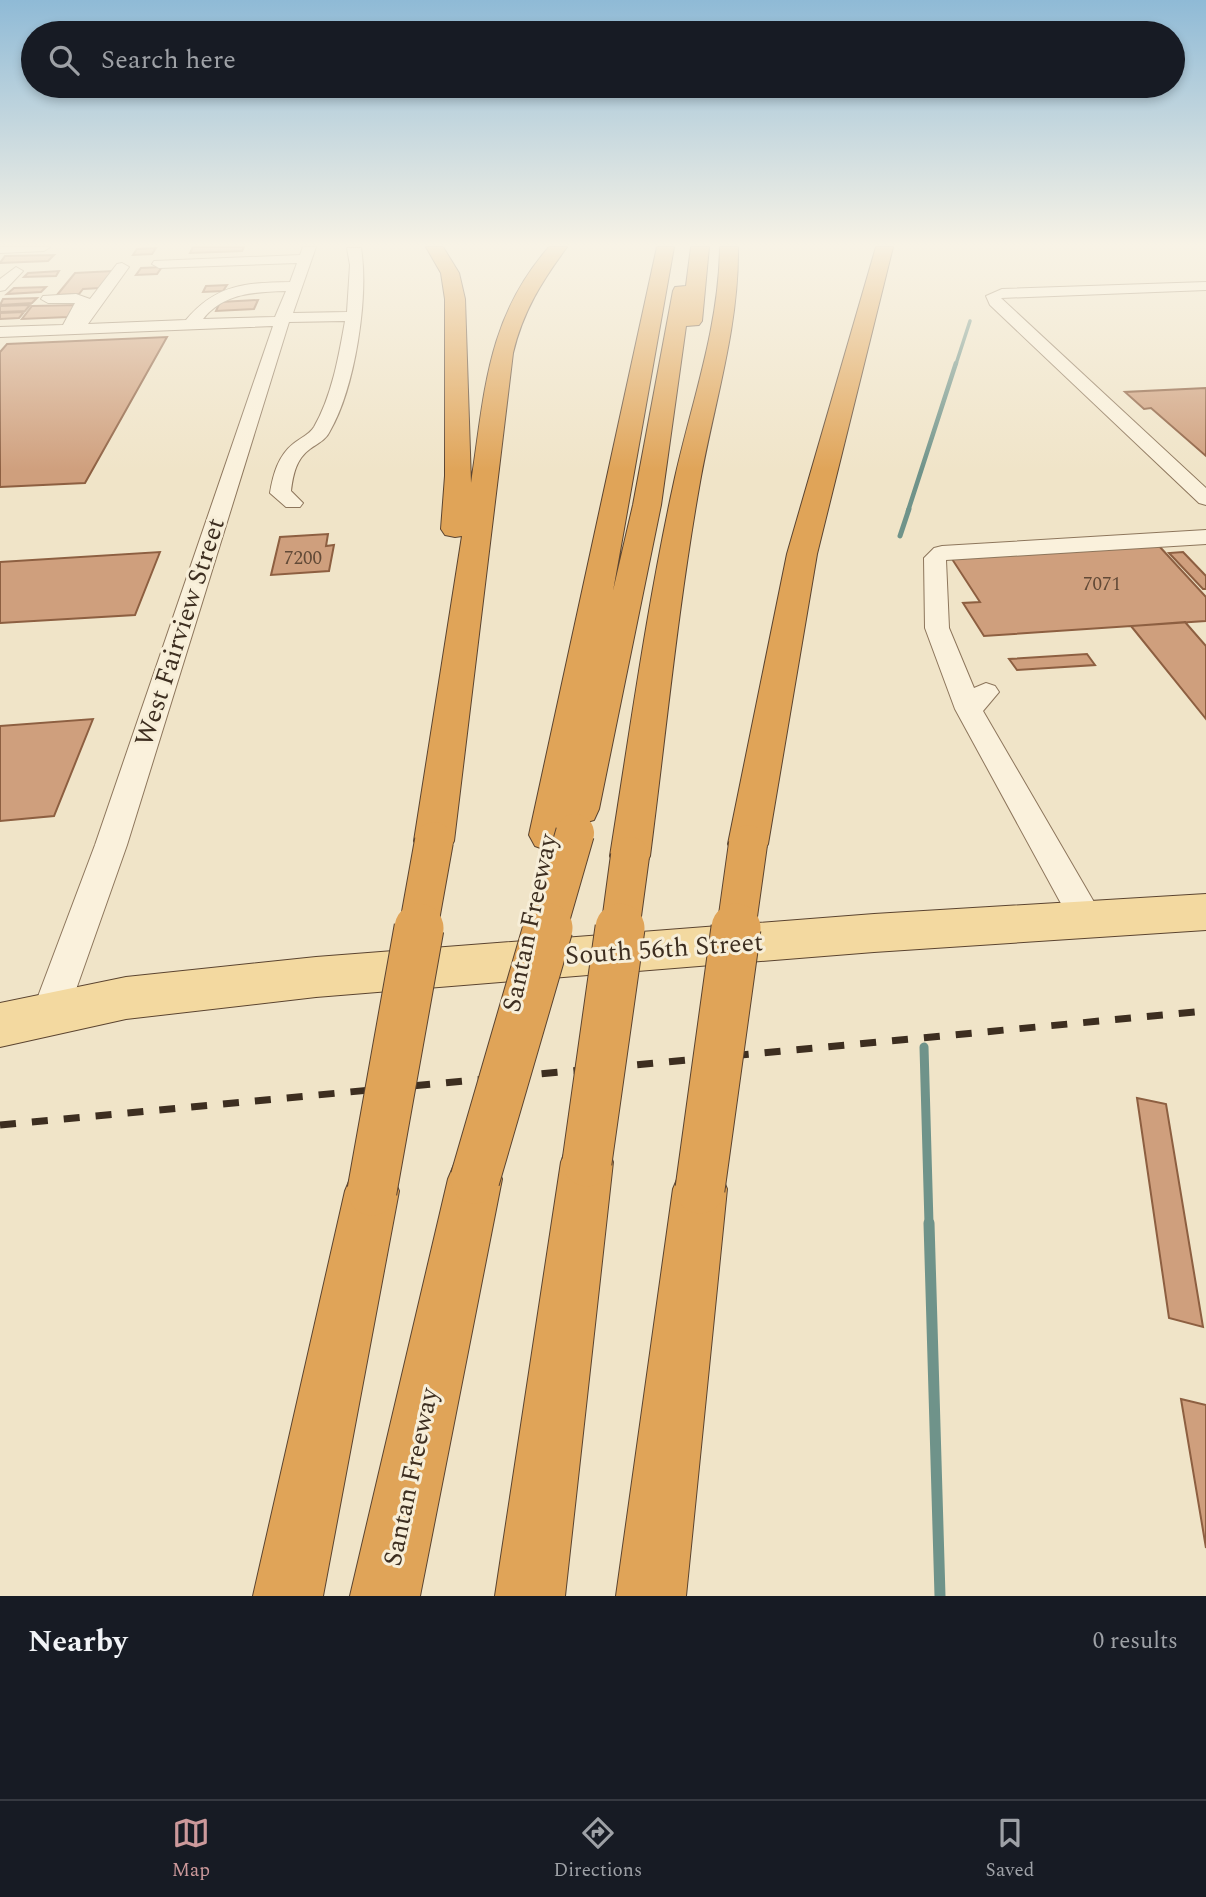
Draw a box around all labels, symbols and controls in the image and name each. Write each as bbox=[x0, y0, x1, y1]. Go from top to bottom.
search box bbox=[21, 21, 1185, 98]
text: Search here bbox=[101, 40, 236, 80]
icon: search bbox=[45, 41, 83, 79]
street label: West Fairview Street bbox=[124, 512, 236, 752]
house number: 7200 bbox=[284, 544, 322, 573]
house number: 7071 bbox=[1083, 570, 1121, 599]
street label: Santan Freeway bbox=[492, 829, 569, 1016]
street label: South 56th Street bbox=[563, 922, 765, 976]
street label: Santan Freeway bbox=[373, 1383, 450, 1570]
text: Nearby bbox=[28, 1619, 127, 1665]
text: 0 results bbox=[1093, 1624, 1178, 1659]
tab: Map bbox=[172, 1814, 210, 1885]
tab: Directions bbox=[553, 1814, 642, 1885]
tab: Saved bbox=[986, 1814, 1034, 1885]

